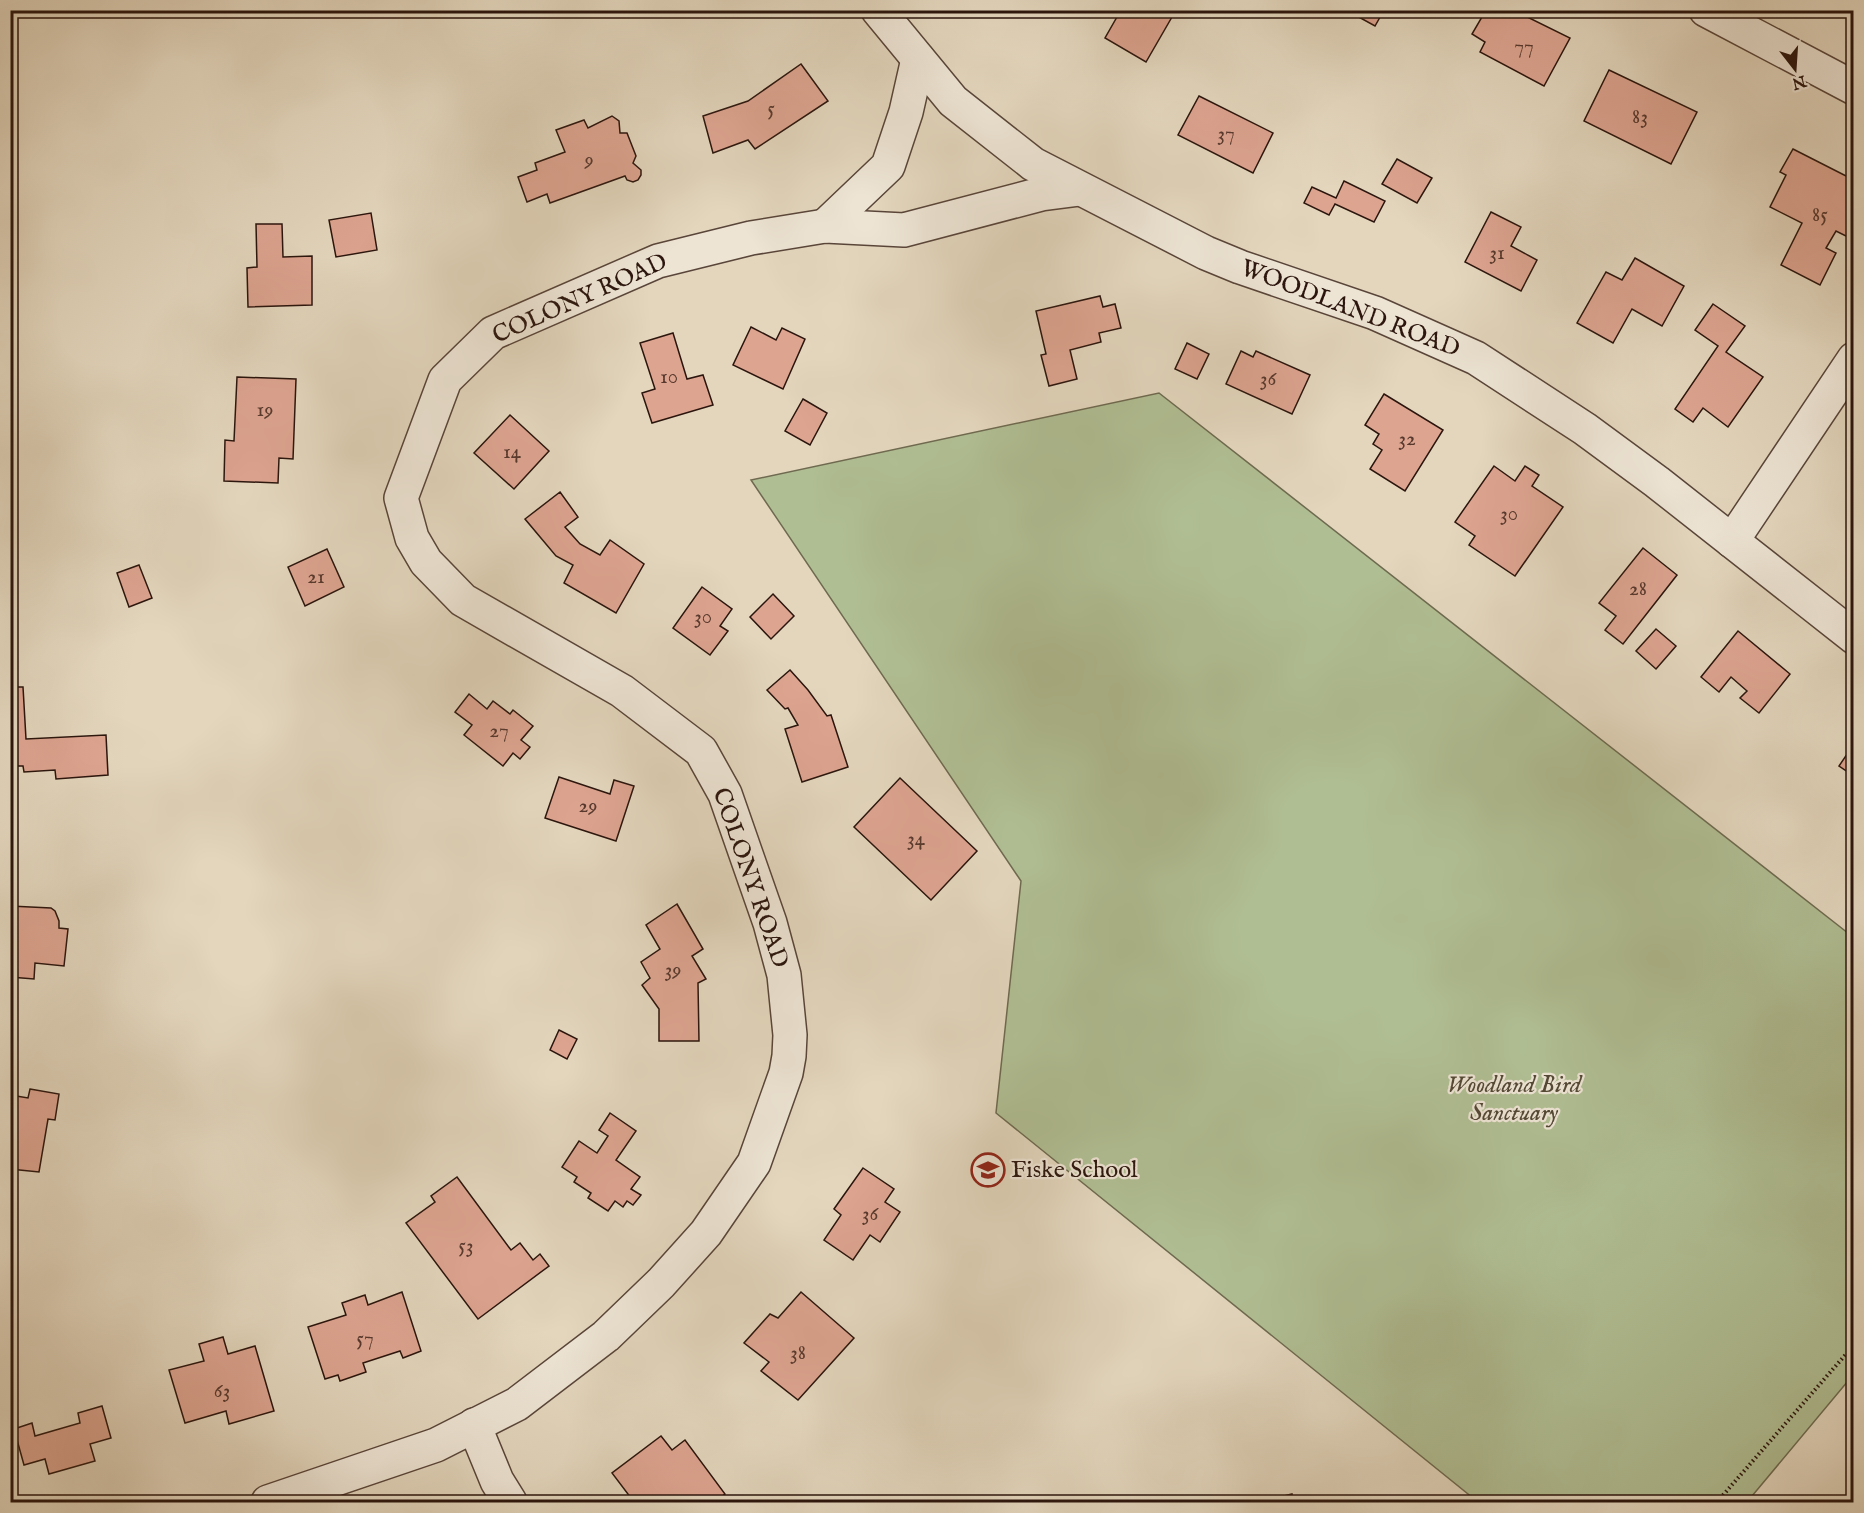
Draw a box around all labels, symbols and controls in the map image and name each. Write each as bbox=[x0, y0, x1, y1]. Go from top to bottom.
house number: 77 bbox=[1514, 34, 1534, 61]
north arrow bbox=[1765, 39, 1825, 99]
text: N bbox=[1789, 70, 1809, 93]
house number: 5 bbox=[767, 96, 775, 123]
house number: 83 bbox=[1632, 104, 1648, 131]
house number: 37 bbox=[1217, 121, 1235, 148]
house number: 9 bbox=[583, 147, 594, 174]
house number: 85 bbox=[1812, 202, 1828, 229]
house number: 31 bbox=[1489, 240, 1505, 267]
street label: COLONY ROAD bbox=[488, 247, 672, 351]
street label: WOODLAND ROAD bbox=[1236, 253, 1464, 365]
house number: 10 bbox=[660, 364, 678, 391]
house number: 36 bbox=[1260, 366, 1277, 393]
house number: 19 bbox=[257, 397, 274, 424]
house number: 32 bbox=[1398, 426, 1416, 453]
house number: 14 bbox=[503, 439, 522, 466]
house number: 30 bbox=[1500, 501, 1518, 528]
house number: 21 bbox=[307, 564, 325, 591]
house number: 28 bbox=[1629, 576, 1647, 603]
house number: 30 bbox=[694, 604, 712, 631]
house number: 27 bbox=[489, 718, 509, 745]
street label: COLONY ROAD bbox=[705, 784, 795, 972]
house number: 29 bbox=[578, 793, 598, 820]
house number: 34 bbox=[907, 826, 926, 853]
house number: 39 bbox=[664, 957, 682, 984]
park label: Woodland Bird Sanctuary bbox=[1447, 1070, 1583, 1129]
school or university icon: Fiske School bbox=[970, 1152, 1006, 1188]
place label: Fiske School bbox=[1011, 1155, 1138, 1186]
house number: 36 bbox=[862, 1201, 879, 1228]
house number: 53 bbox=[458, 1233, 474, 1260]
house number: 57 bbox=[356, 1326, 374, 1353]
house number: 38 bbox=[790, 1340, 806, 1367]
house number: 63 bbox=[214, 1378, 230, 1405]

